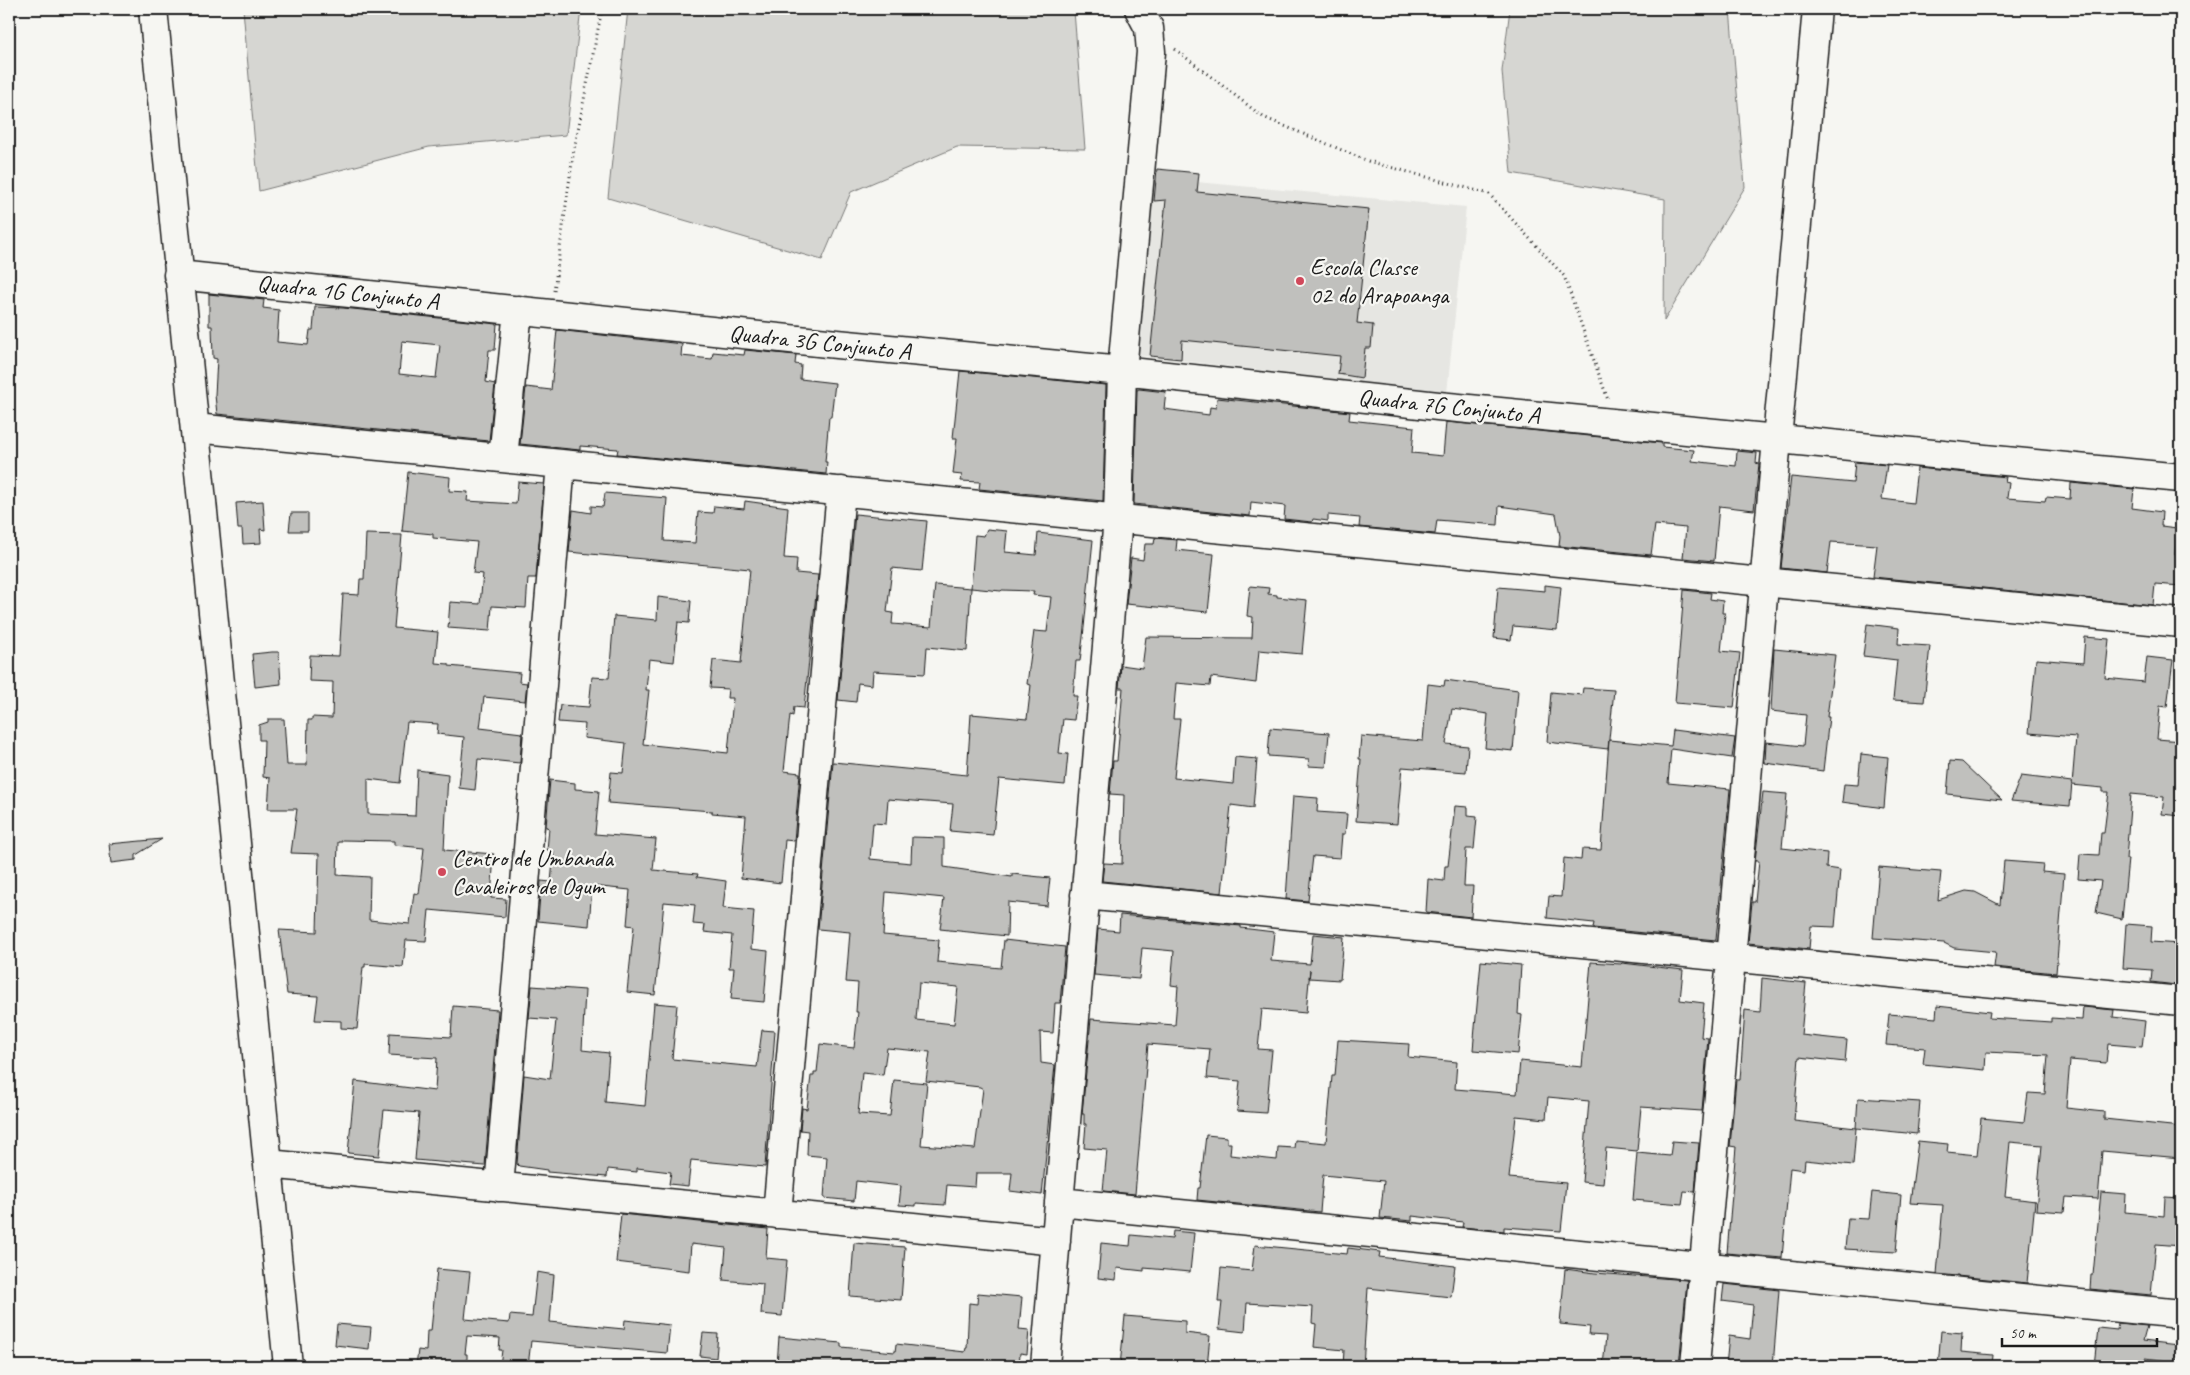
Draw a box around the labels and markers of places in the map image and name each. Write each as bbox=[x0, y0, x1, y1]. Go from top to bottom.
place label: Escola Classe 02 do Arapoanga bbox=[1310, 252, 1450, 310]
marker: Escola Classe 02 do Arapoanga bbox=[1294, 275, 1306, 287]
place label: Centro de Umbanda Cavaleiros de Ogum bbox=[452, 843, 614, 901]
marker: Centro de Umbanda Cavaleiros de Ogum bbox=[436, 866, 448, 878]

